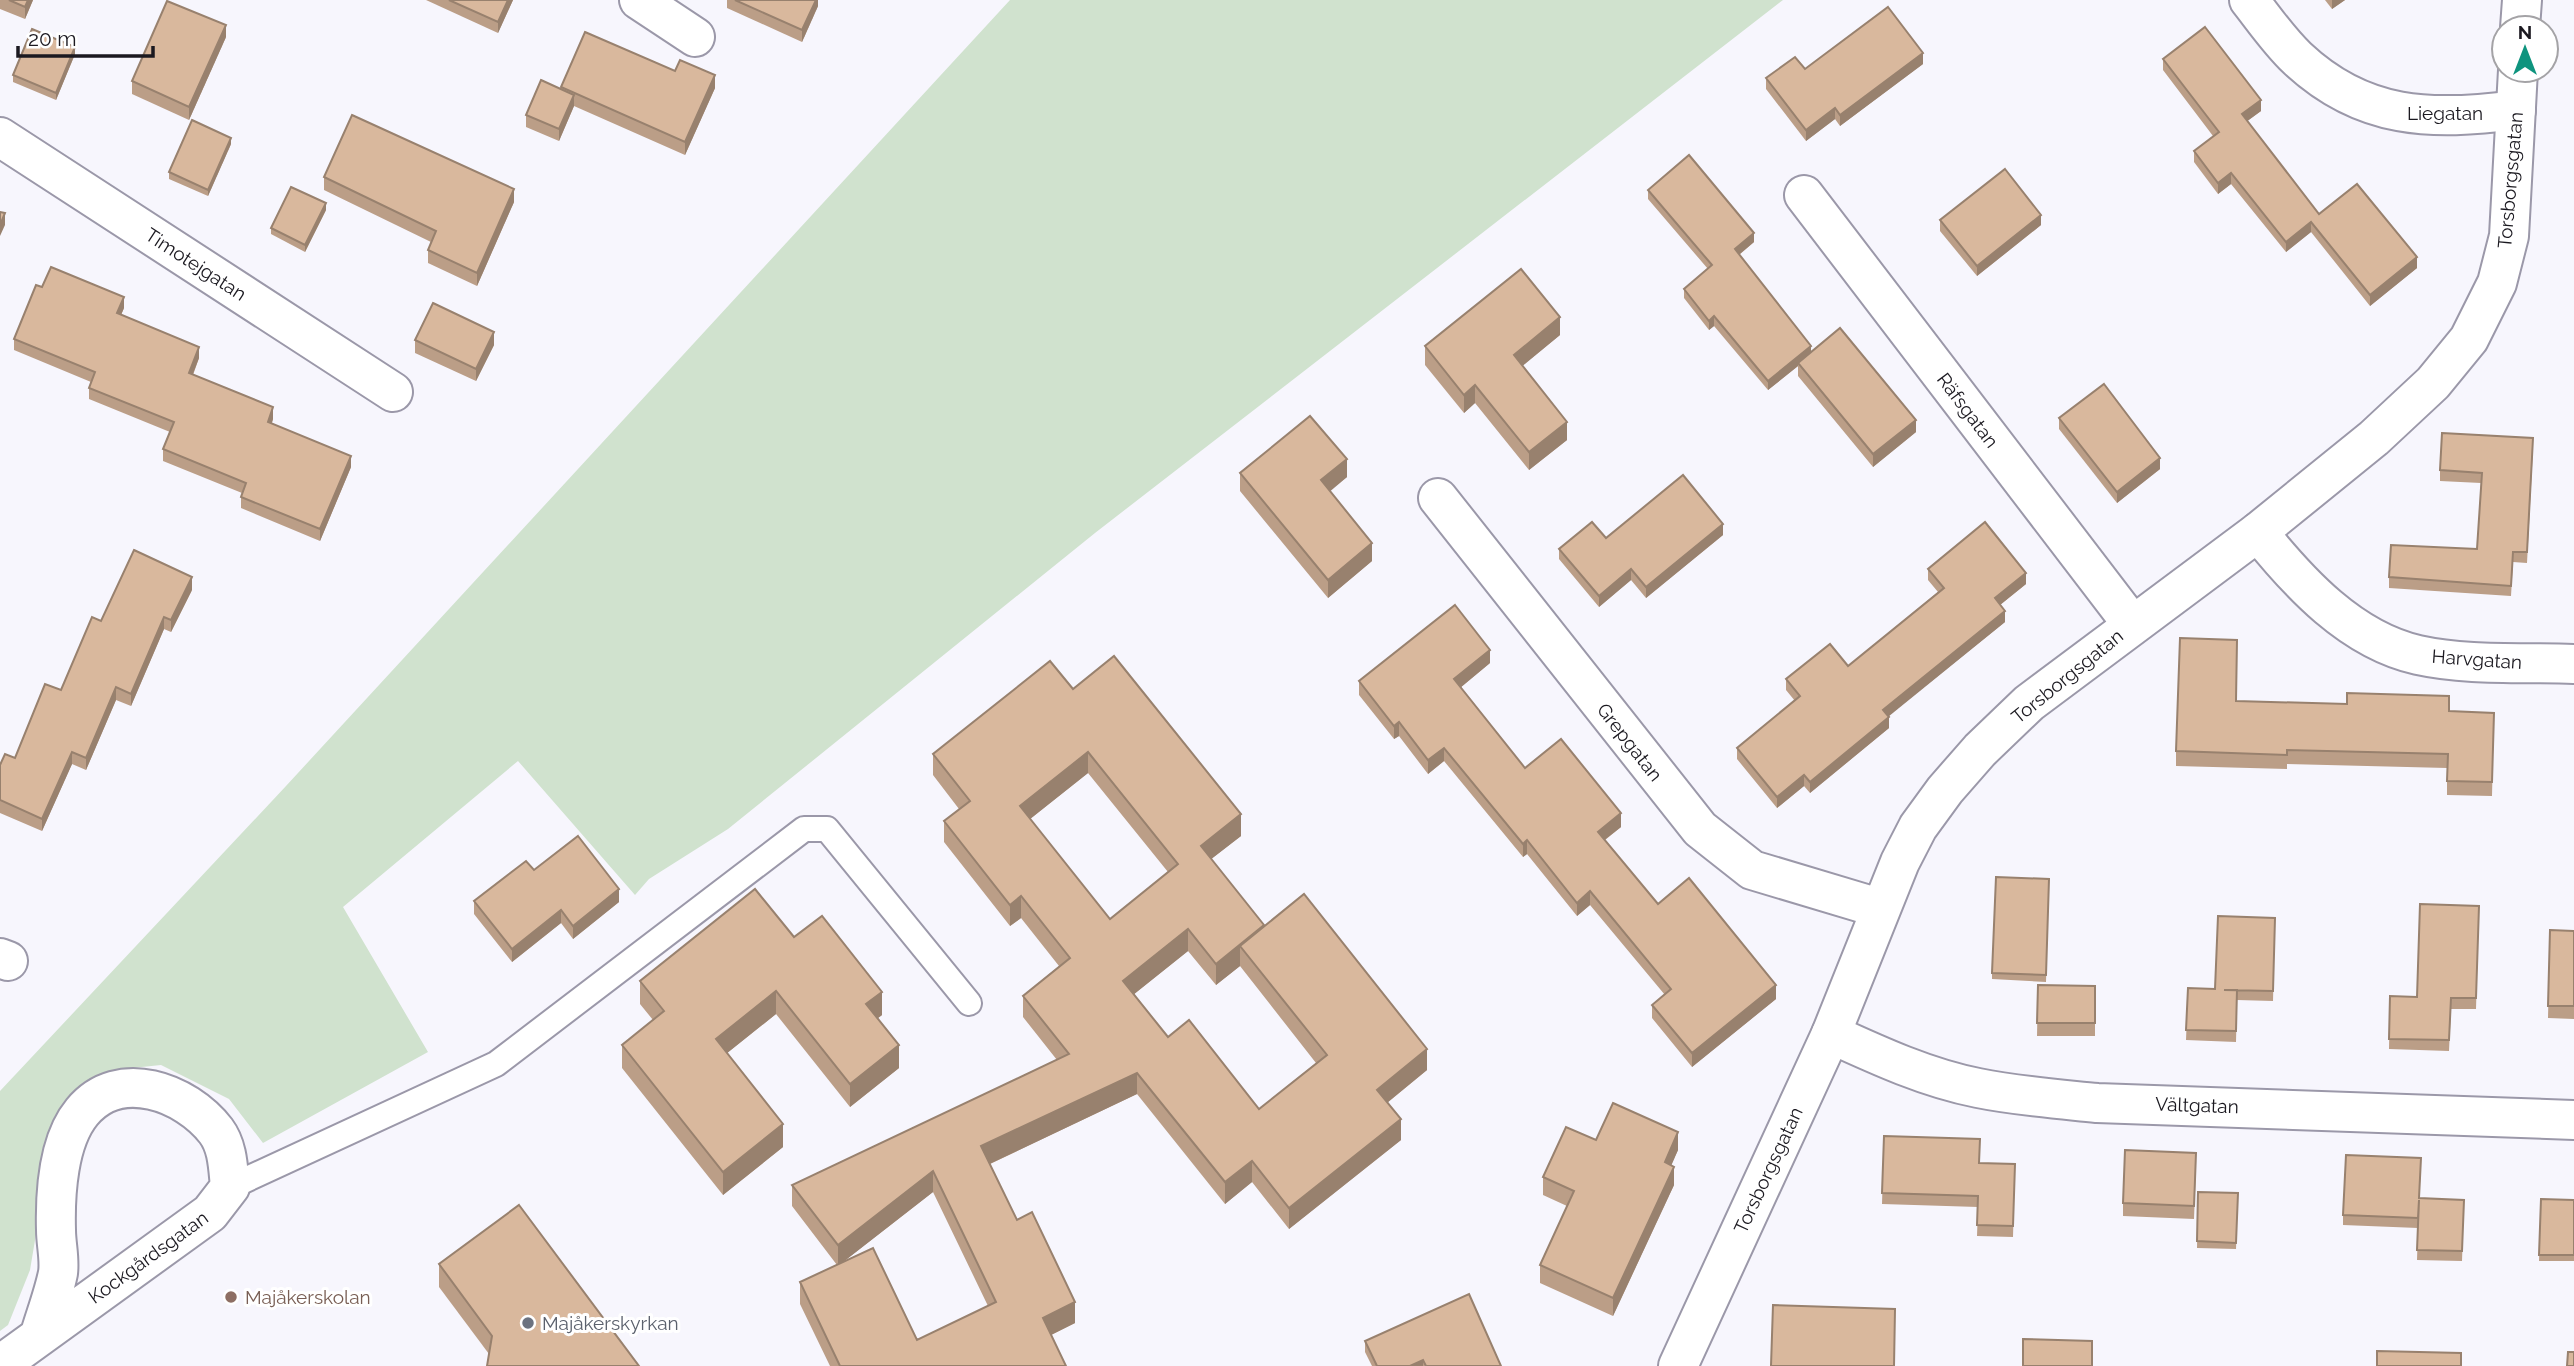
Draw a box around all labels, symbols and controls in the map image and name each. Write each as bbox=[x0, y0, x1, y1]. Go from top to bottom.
scale bar bbox=[18, 14, 152, 58]
north arrow bbox=[2490, 14, 2560, 84]
text: N bbox=[2518, 21, 2532, 43]
text: 20 m bbox=[28, 26, 76, 51]
street label: Liegatan bbox=[2407, 102, 2483, 124]
street label: Torsborgsgatan bbox=[2493, 111, 2527, 249]
street label: Timotejgatan bbox=[141, 223, 251, 305]
street label: Räfsgatan bbox=[1933, 368, 2003, 452]
street label: Torsborgsgatan bbox=[2007, 624, 2127, 728]
street label: Harvgatan bbox=[2431, 645, 2523, 673]
street label: Grepgatan bbox=[1593, 699, 1667, 785]
street label: Vältgatan bbox=[2155, 1093, 2239, 1117]
street label: Torsborgsgatan bbox=[1729, 1103, 1807, 1237]
street label: Kockgårdsgatan bbox=[84, 1206, 212, 1308]
place label: Majåkerskolan bbox=[245, 1286, 371, 1308]
marker: Majåkerskolan bbox=[223, 1289, 239, 1305]
place label: Majåkerskyrkan bbox=[542, 1312, 679, 1334]
marker: Majåkerskyrkan bbox=[520, 1315, 536, 1331]

